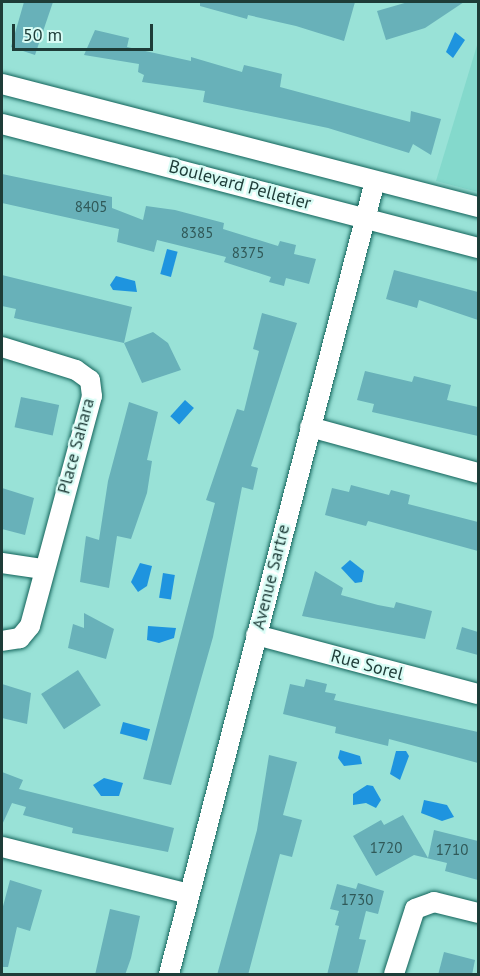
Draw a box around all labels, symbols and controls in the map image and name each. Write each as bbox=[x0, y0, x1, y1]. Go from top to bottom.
scale bar bbox=[15, 12, 156, 50]
text: 50 m bbox=[23, 23, 62, 46]
street label: Boulevard Pelletier bbox=[166, 156, 314, 214]
house number: 8405 bbox=[75, 198, 107, 216]
house number: 8385 bbox=[181, 224, 213, 242]
house number: 8375 bbox=[232, 244, 264, 262]
street label: Place Sahara bbox=[53, 396, 99, 496]
street label: Avenue Sartre bbox=[248, 522, 294, 632]
street label: Rue Sorel bbox=[329, 645, 405, 685]
house number: 1720 bbox=[370, 839, 402, 857]
house number: 1710 bbox=[436, 841, 468, 859]
house number: 1730 bbox=[341, 891, 373, 909]

